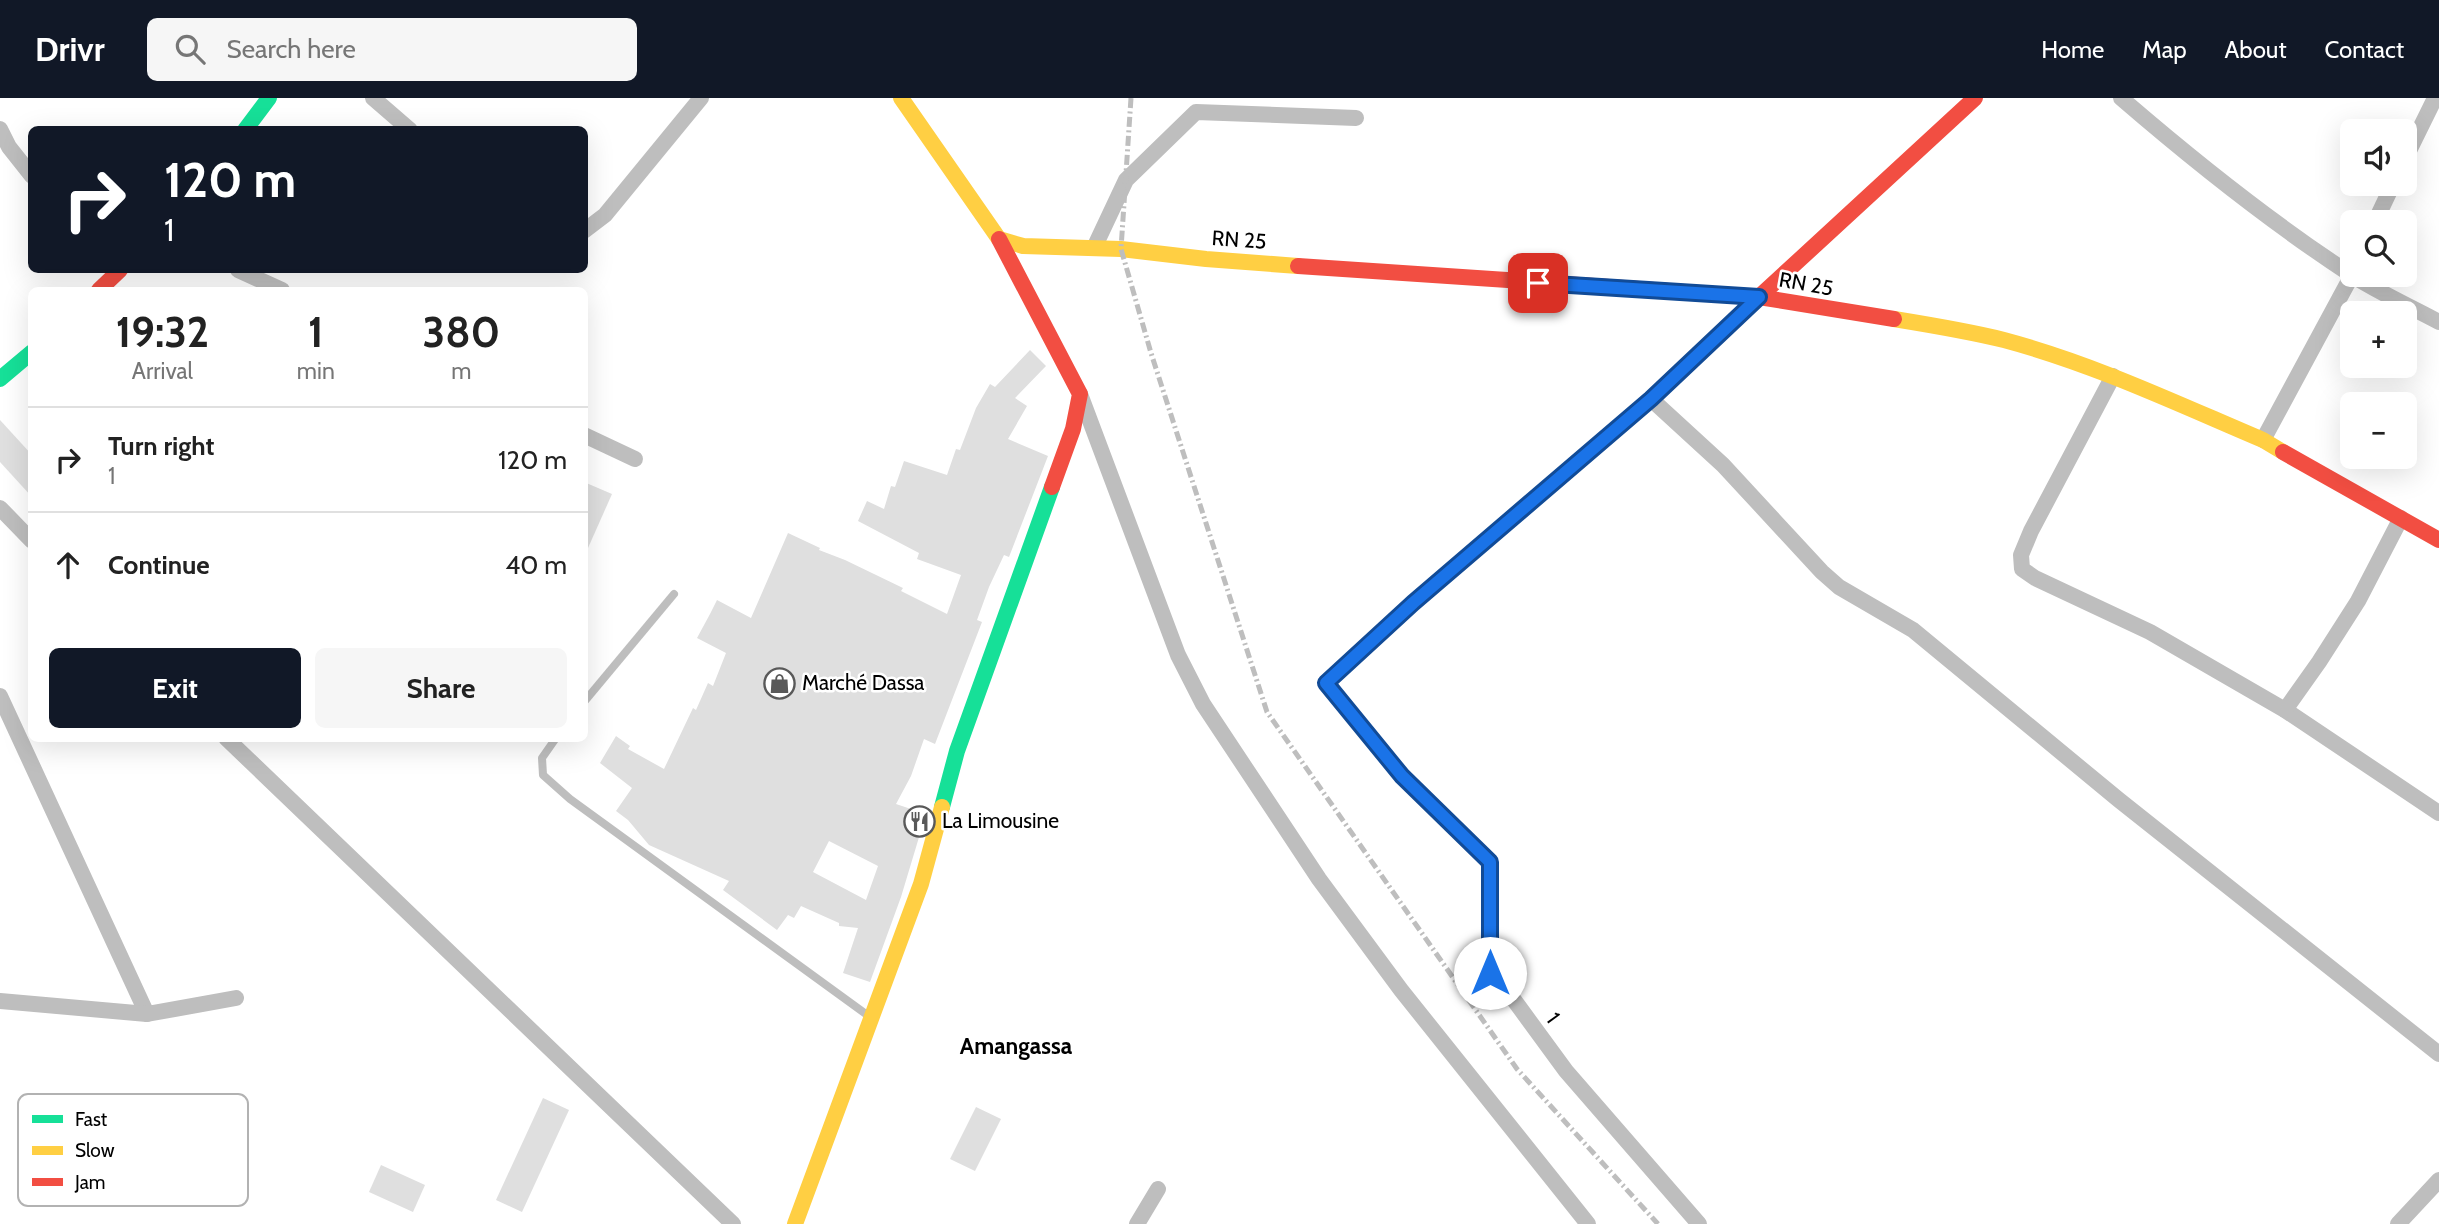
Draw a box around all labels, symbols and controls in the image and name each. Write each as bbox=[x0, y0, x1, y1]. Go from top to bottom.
search box bbox=[147, 18, 637, 81]
text: Drivr bbox=[35, 29, 105, 69]
icon: search bbox=[171, 30, 209, 68]
text: Search here bbox=[227, 33, 356, 65]
text: Home bbox=[2041, 35, 2104, 64]
text: Map bbox=[2142, 35, 2187, 64]
text: About bbox=[2225, 35, 2287, 64]
text: Contact bbox=[2325, 35, 2404, 64]
map controls bbox=[2340, 119, 2417, 469]
button: sound bbox=[2340, 119, 2417, 196]
text: 120 m bbox=[164, 150, 296, 209]
icon: right bbox=[49, 154, 140, 245]
text: 1 bbox=[164, 210, 174, 249]
button: search bbox=[2340, 210, 2417, 287]
street label: RN 25 bbox=[1211, 225, 1267, 254]
pin bbox=[1508, 253, 1568, 313]
icon: arrive bbox=[1519, 264, 1557, 302]
street label: RN 25 bbox=[1777, 266, 1835, 301]
button: + bbox=[2340, 301, 2417, 378]
text: 19:32 bbox=[116, 306, 209, 358]
text: 1 bbox=[308, 306, 324, 358]
text: 380 bbox=[423, 306, 500, 358]
text: Arrival bbox=[132, 357, 193, 385]
text: min bbox=[297, 357, 335, 385]
text: m bbox=[451, 357, 471, 385]
button: − bbox=[2340, 392, 2417, 469]
text: Turn right bbox=[108, 430, 214, 462]
icon: right bbox=[49, 441, 87, 479]
text: 120 m bbox=[498, 444, 567, 476]
text: 1 bbox=[108, 462, 116, 490]
icon: ahead bbox=[49, 546, 87, 584]
text: Continue bbox=[108, 549, 210, 581]
text: 40 m bbox=[505, 549, 567, 581]
button: Exit bbox=[49, 648, 301, 728]
button: Share bbox=[315, 648, 567, 728]
shop icon: Marché Dassa bbox=[762, 666, 796, 700]
place label: Marché Dassa bbox=[802, 670, 924, 695]
restaurant icon: La Limousine bbox=[902, 804, 936, 838]
place label: La Limousine bbox=[942, 808, 1059, 833]
position arrow bbox=[1453, 936, 1527, 1010]
street label: 1 bbox=[1541, 1008, 1566, 1028]
district label: Amangassa bbox=[960, 1032, 1073, 1060]
legend bbox=[18, 1094, 248, 1206]
text: Fast bbox=[75, 1108, 108, 1131]
text: Slow bbox=[75, 1139, 115, 1162]
text: Jam bbox=[74, 1171, 105, 1194]

